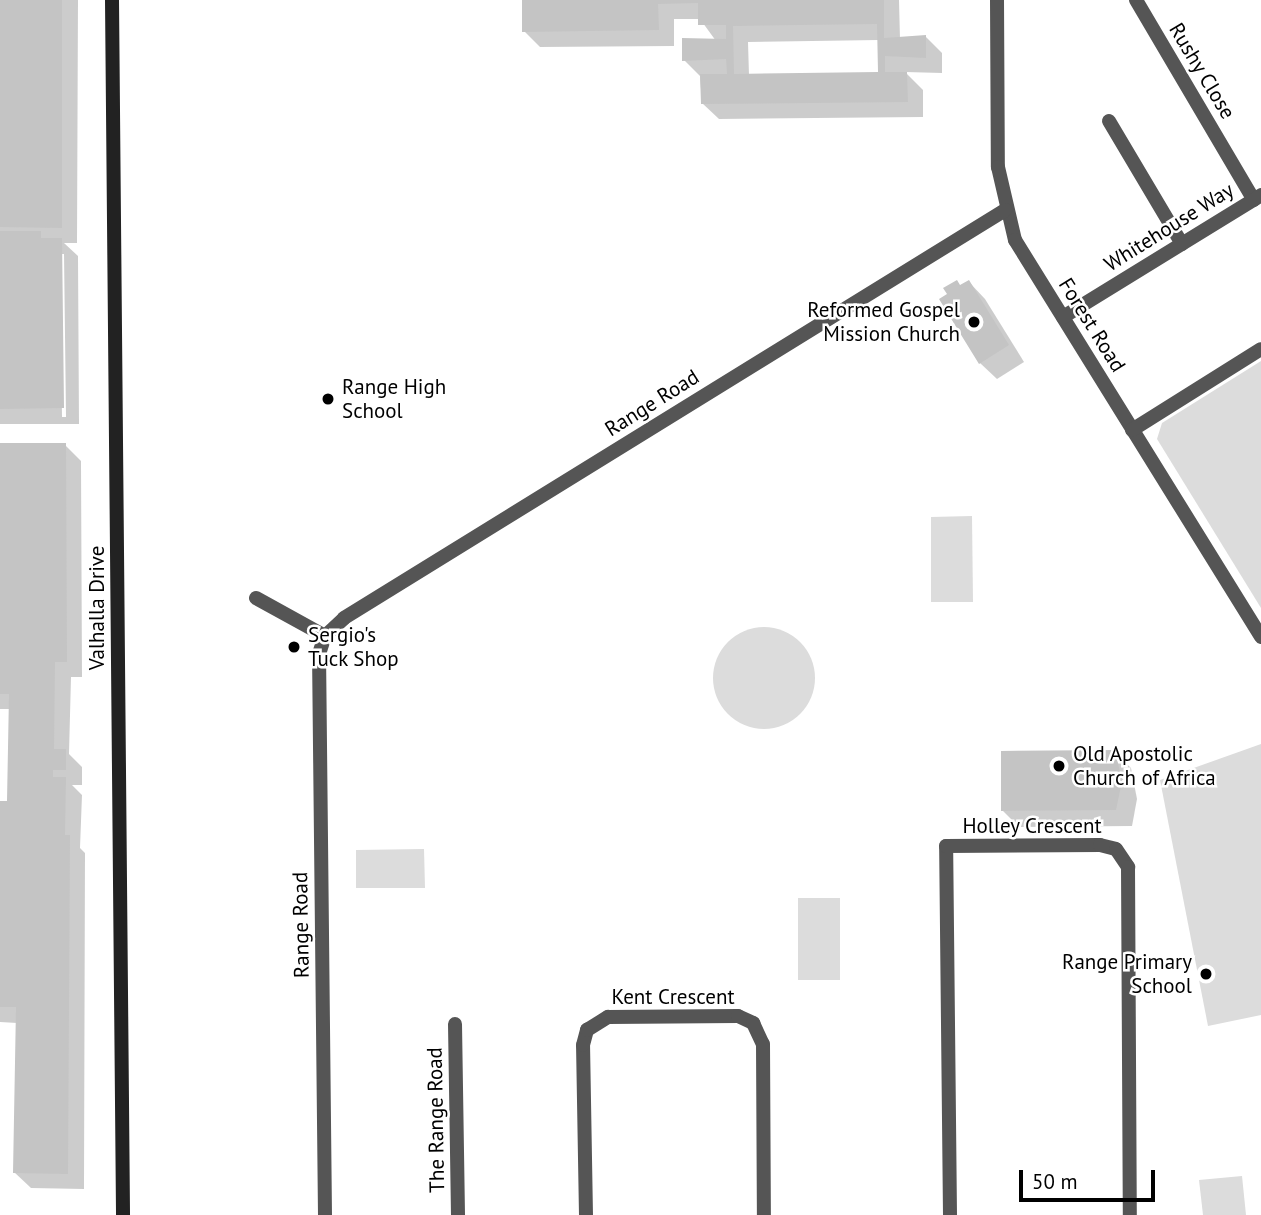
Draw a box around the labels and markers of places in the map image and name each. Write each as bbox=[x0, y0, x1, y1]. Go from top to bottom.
place label: Reformed Gospel Mission Church bbox=[807, 297, 960, 347]
marker: Reformed Gospel Mission Church bbox=[966, 314, 982, 330]
place label: Range High School bbox=[342, 374, 446, 424]
marker: Range High School bbox=[320, 391, 336, 407]
place label: Sergio's Tuck Shop bbox=[308, 622, 399, 672]
marker: Sergio's Tuck Shop bbox=[286, 639, 302, 655]
place label: Old Apostolic Church of Africa bbox=[1073, 741, 1216, 791]
marker: Old Apostolic Church of Africa bbox=[1051, 758, 1067, 774]
place label: Range Primary School bbox=[1062, 949, 1192, 999]
marker: Range Primary School bbox=[1198, 966, 1214, 982]

